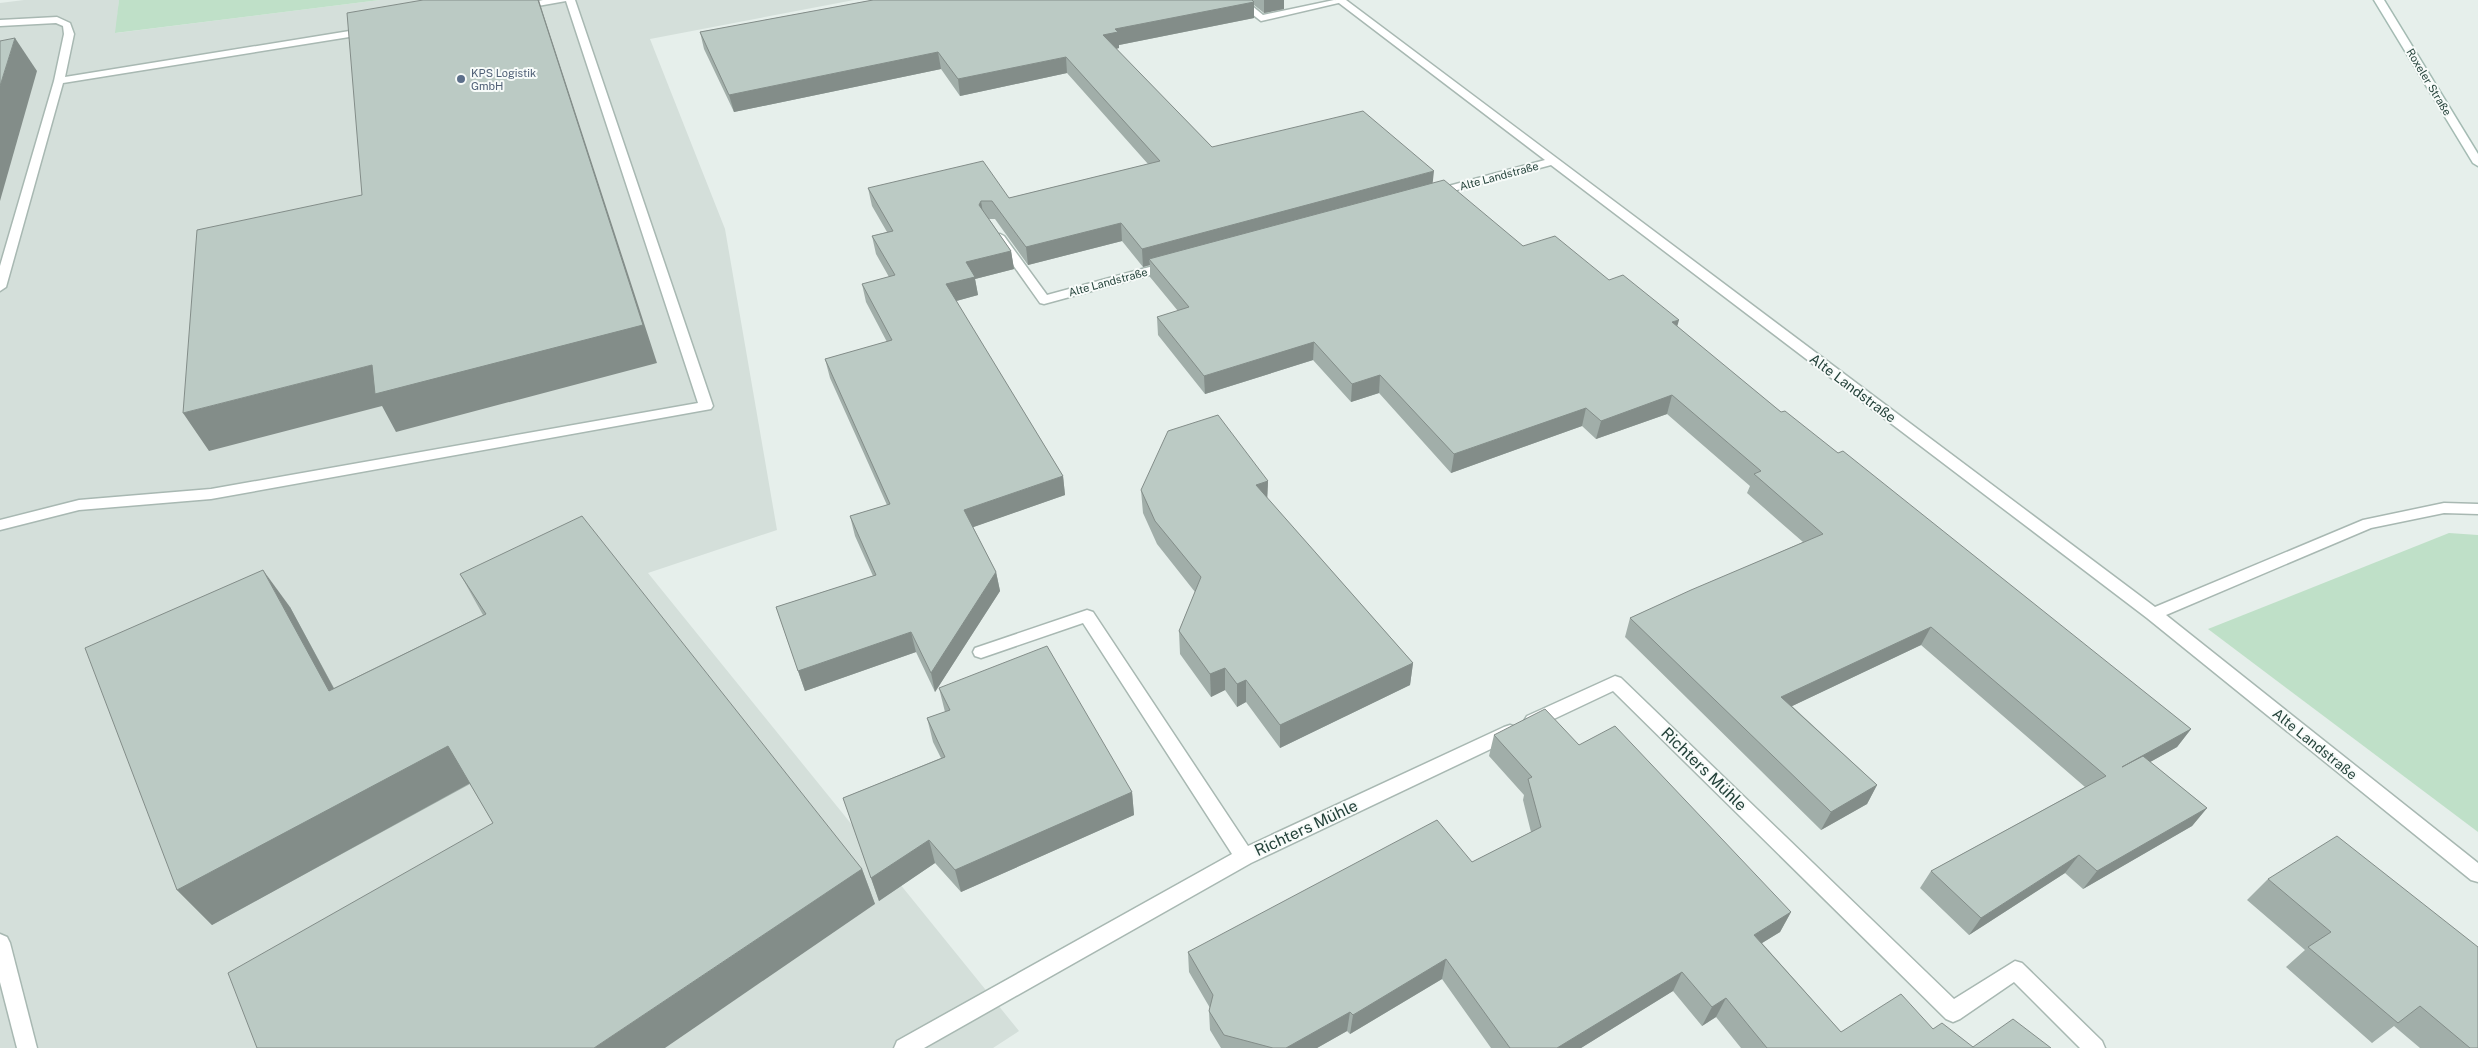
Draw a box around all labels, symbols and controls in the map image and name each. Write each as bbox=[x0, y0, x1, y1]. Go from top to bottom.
street label: Roxeler Straße bbox=[2404, 46, 2454, 118]
place label: KPS Logistik GmbH bbox=[471, 67, 536, 92]
marker: KPS Logistik GmbH bbox=[455, 73, 467, 85]
street label: Alte Landstraße bbox=[1458, 160, 1540, 192]
street label: Alte Landstraße bbox=[1067, 266, 1149, 298]
street label: Alte Landstraße bbox=[1807, 350, 1899, 426]
street label: Alte Landstraße bbox=[2270, 705, 2360, 783]
street label: Richters Mühle bbox=[1657, 723, 1751, 815]
street label: Richters Mühle bbox=[1251, 796, 1361, 860]

